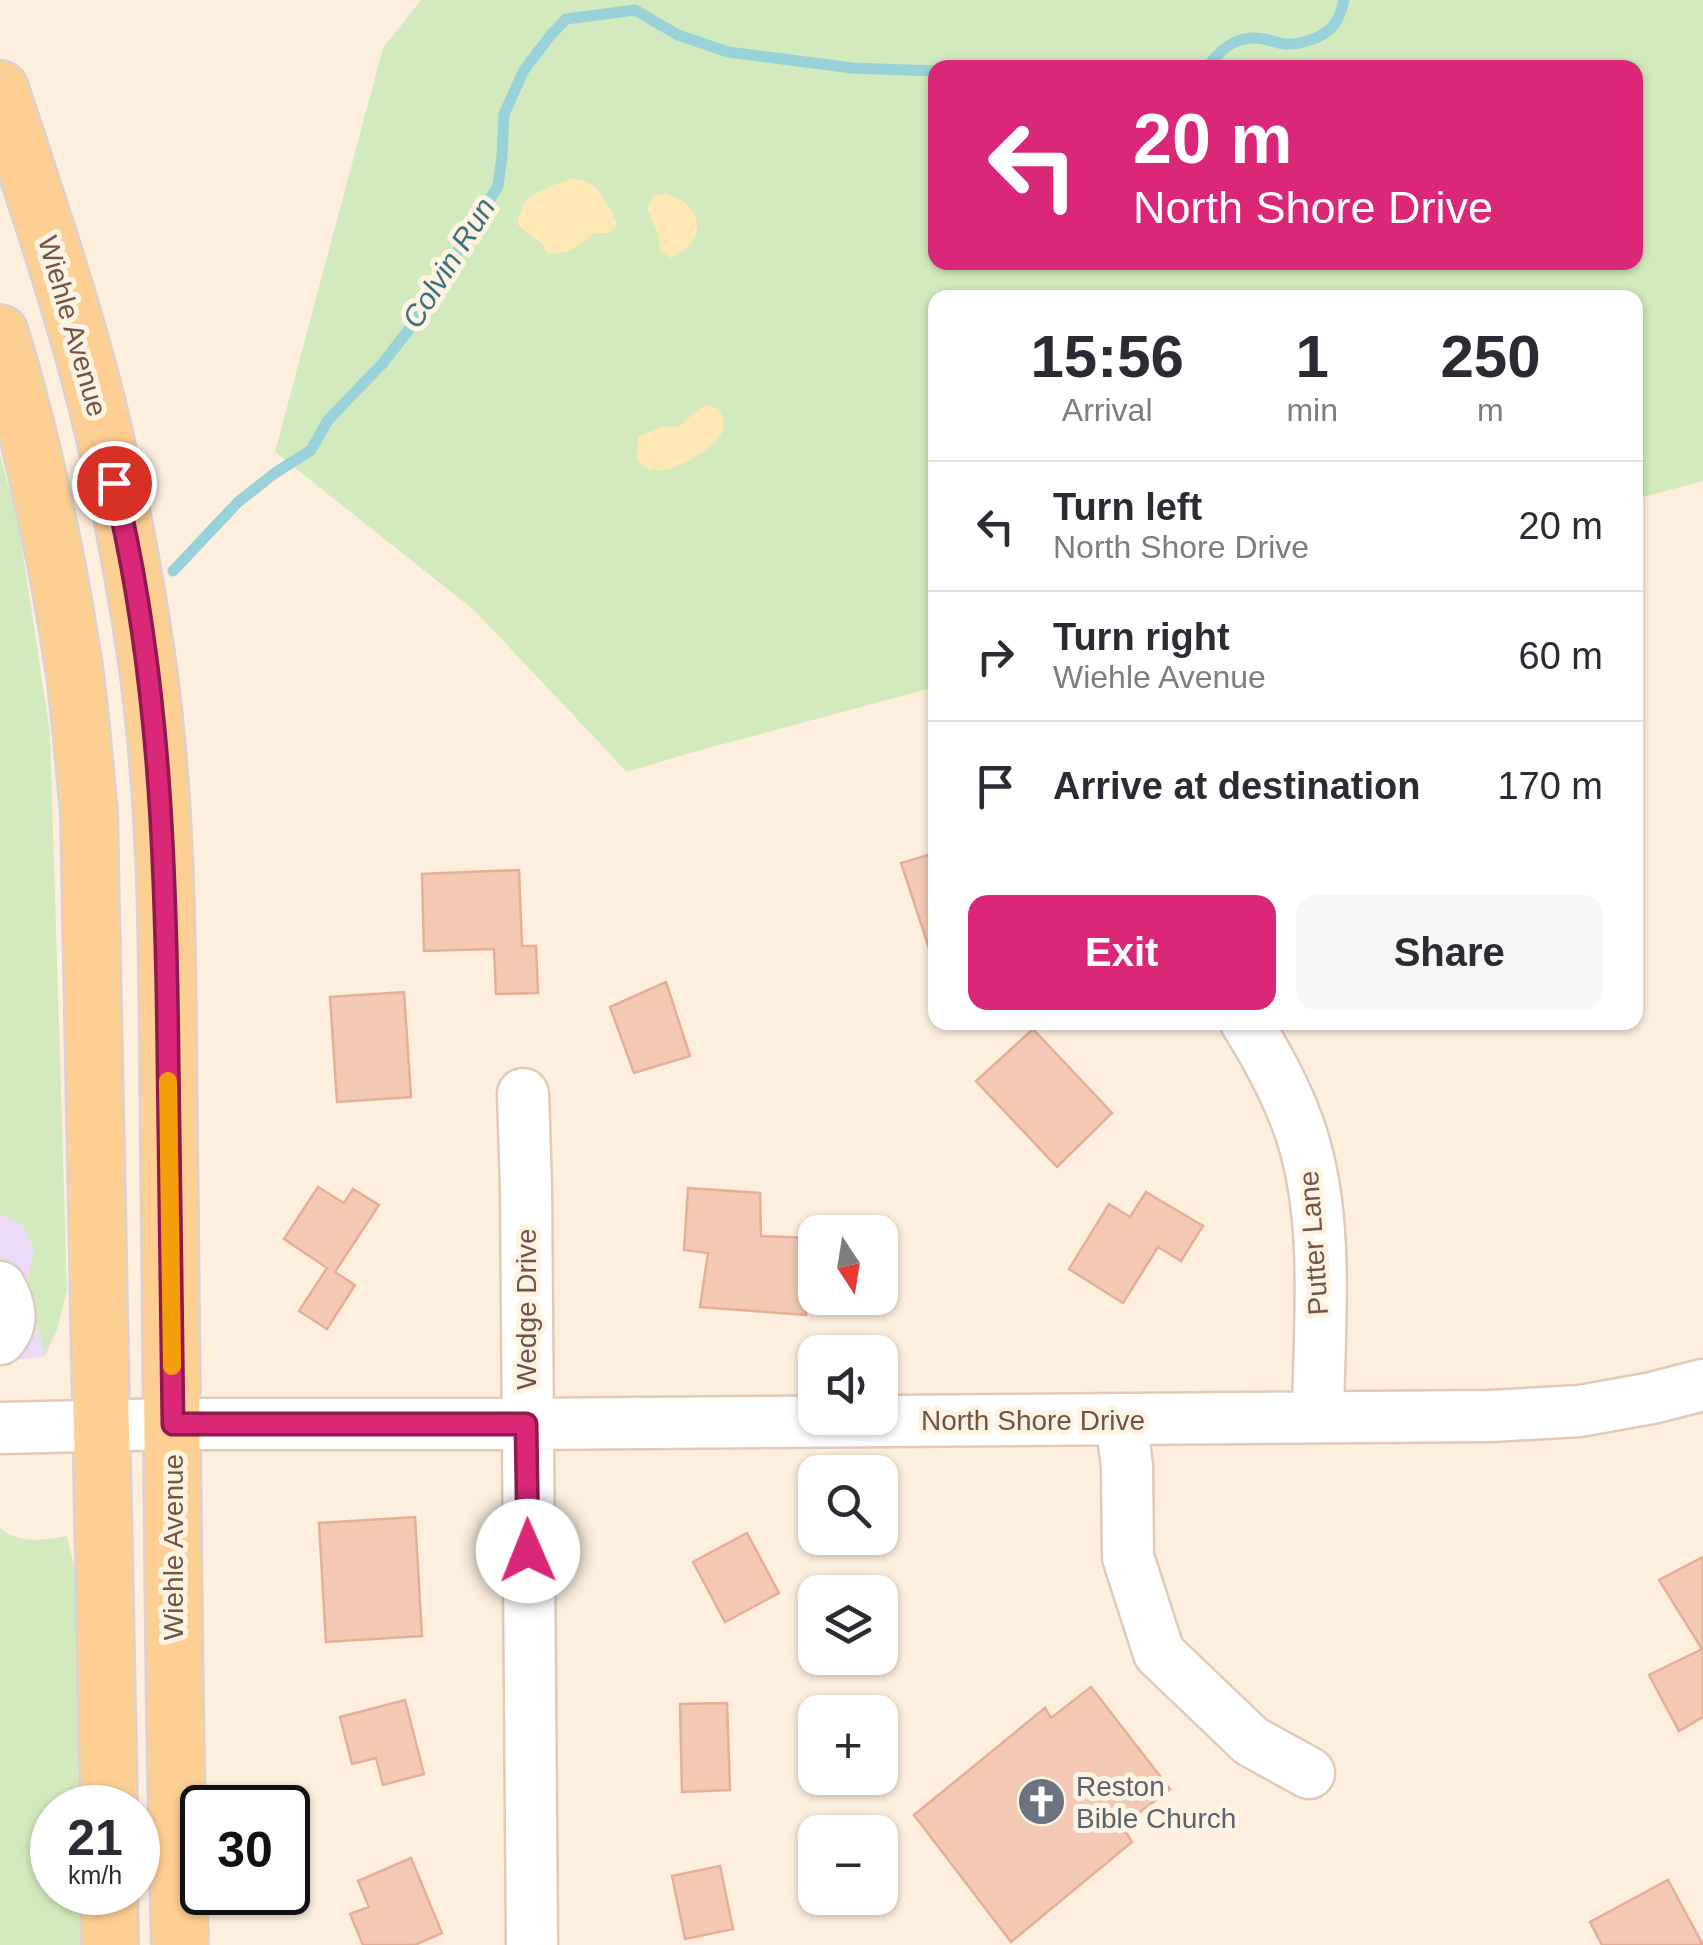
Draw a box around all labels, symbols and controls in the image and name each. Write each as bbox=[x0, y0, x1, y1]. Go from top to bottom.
icon: left bbox=[968, 100, 1098, 230]
text: 20 m bbox=[1133, 100, 1293, 178]
text: North Shore Drive bbox=[1133, 182, 1493, 233]
water label: Colvin Run bbox=[396, 192, 501, 334]
street label: Wiehle Avenue bbox=[32, 232, 113, 420]
text: 15:56 bbox=[1030, 323, 1184, 390]
text: 1 bbox=[1295, 323, 1329, 390]
text: 250 bbox=[1440, 323, 1541, 390]
text: Arrival bbox=[1062, 392, 1153, 428]
text: min bbox=[1286, 392, 1338, 428]
text: m bbox=[1477, 392, 1504, 428]
pin bbox=[72, 441, 157, 526]
icon: arrive bbox=[87, 456, 142, 511]
text: Turn left bbox=[1053, 486, 1202, 528]
icon: left bbox=[968, 499, 1023, 554]
text: 20 m bbox=[1519, 505, 1603, 547]
text: North Shore Drive bbox=[1053, 529, 1309, 565]
text: Turn right bbox=[1053, 616, 1230, 658]
icon: right bbox=[968, 629, 1023, 684]
text: 60 m bbox=[1519, 635, 1603, 677]
text: Wiehle Avenue bbox=[1053, 659, 1266, 695]
icon: arrive bbox=[968, 759, 1023, 814]
text: Arrive at destination bbox=[1053, 765, 1420, 807]
text: 170 m bbox=[1497, 765, 1603, 807]
button: Exit bbox=[968, 895, 1276, 1010]
button: Share bbox=[1296, 895, 1603, 1010]
street label: Putter Lane bbox=[1293, 1170, 1334, 1316]
north arrow bbox=[798, 1215, 898, 1315]
map controls bbox=[798, 1215, 898, 1915]
street label: Wedge Drive bbox=[511, 1228, 542, 1390]
button: sound bbox=[798, 1335, 898, 1435]
street label: North Shore Drive bbox=[921, 1405, 1145, 1436]
street label: Wiehle Avenue bbox=[158, 1454, 189, 1640]
button: search bbox=[798, 1455, 898, 1555]
position arrow bbox=[476, 1499, 580, 1603]
button: layers bbox=[798, 1575, 898, 1675]
button: + bbox=[798, 1695, 898, 1795]
place label: Reston Bible Church bbox=[1076, 1771, 1236, 1834]
church icon: Reston Bible Church bbox=[1015, 1776, 1067, 1828]
speed limit sign: 30 bbox=[180, 1785, 310, 1915]
text: 21 bbox=[67, 1810, 123, 1866]
button: − bbox=[798, 1815, 898, 1915]
text: km/h bbox=[68, 1861, 122, 1889]

